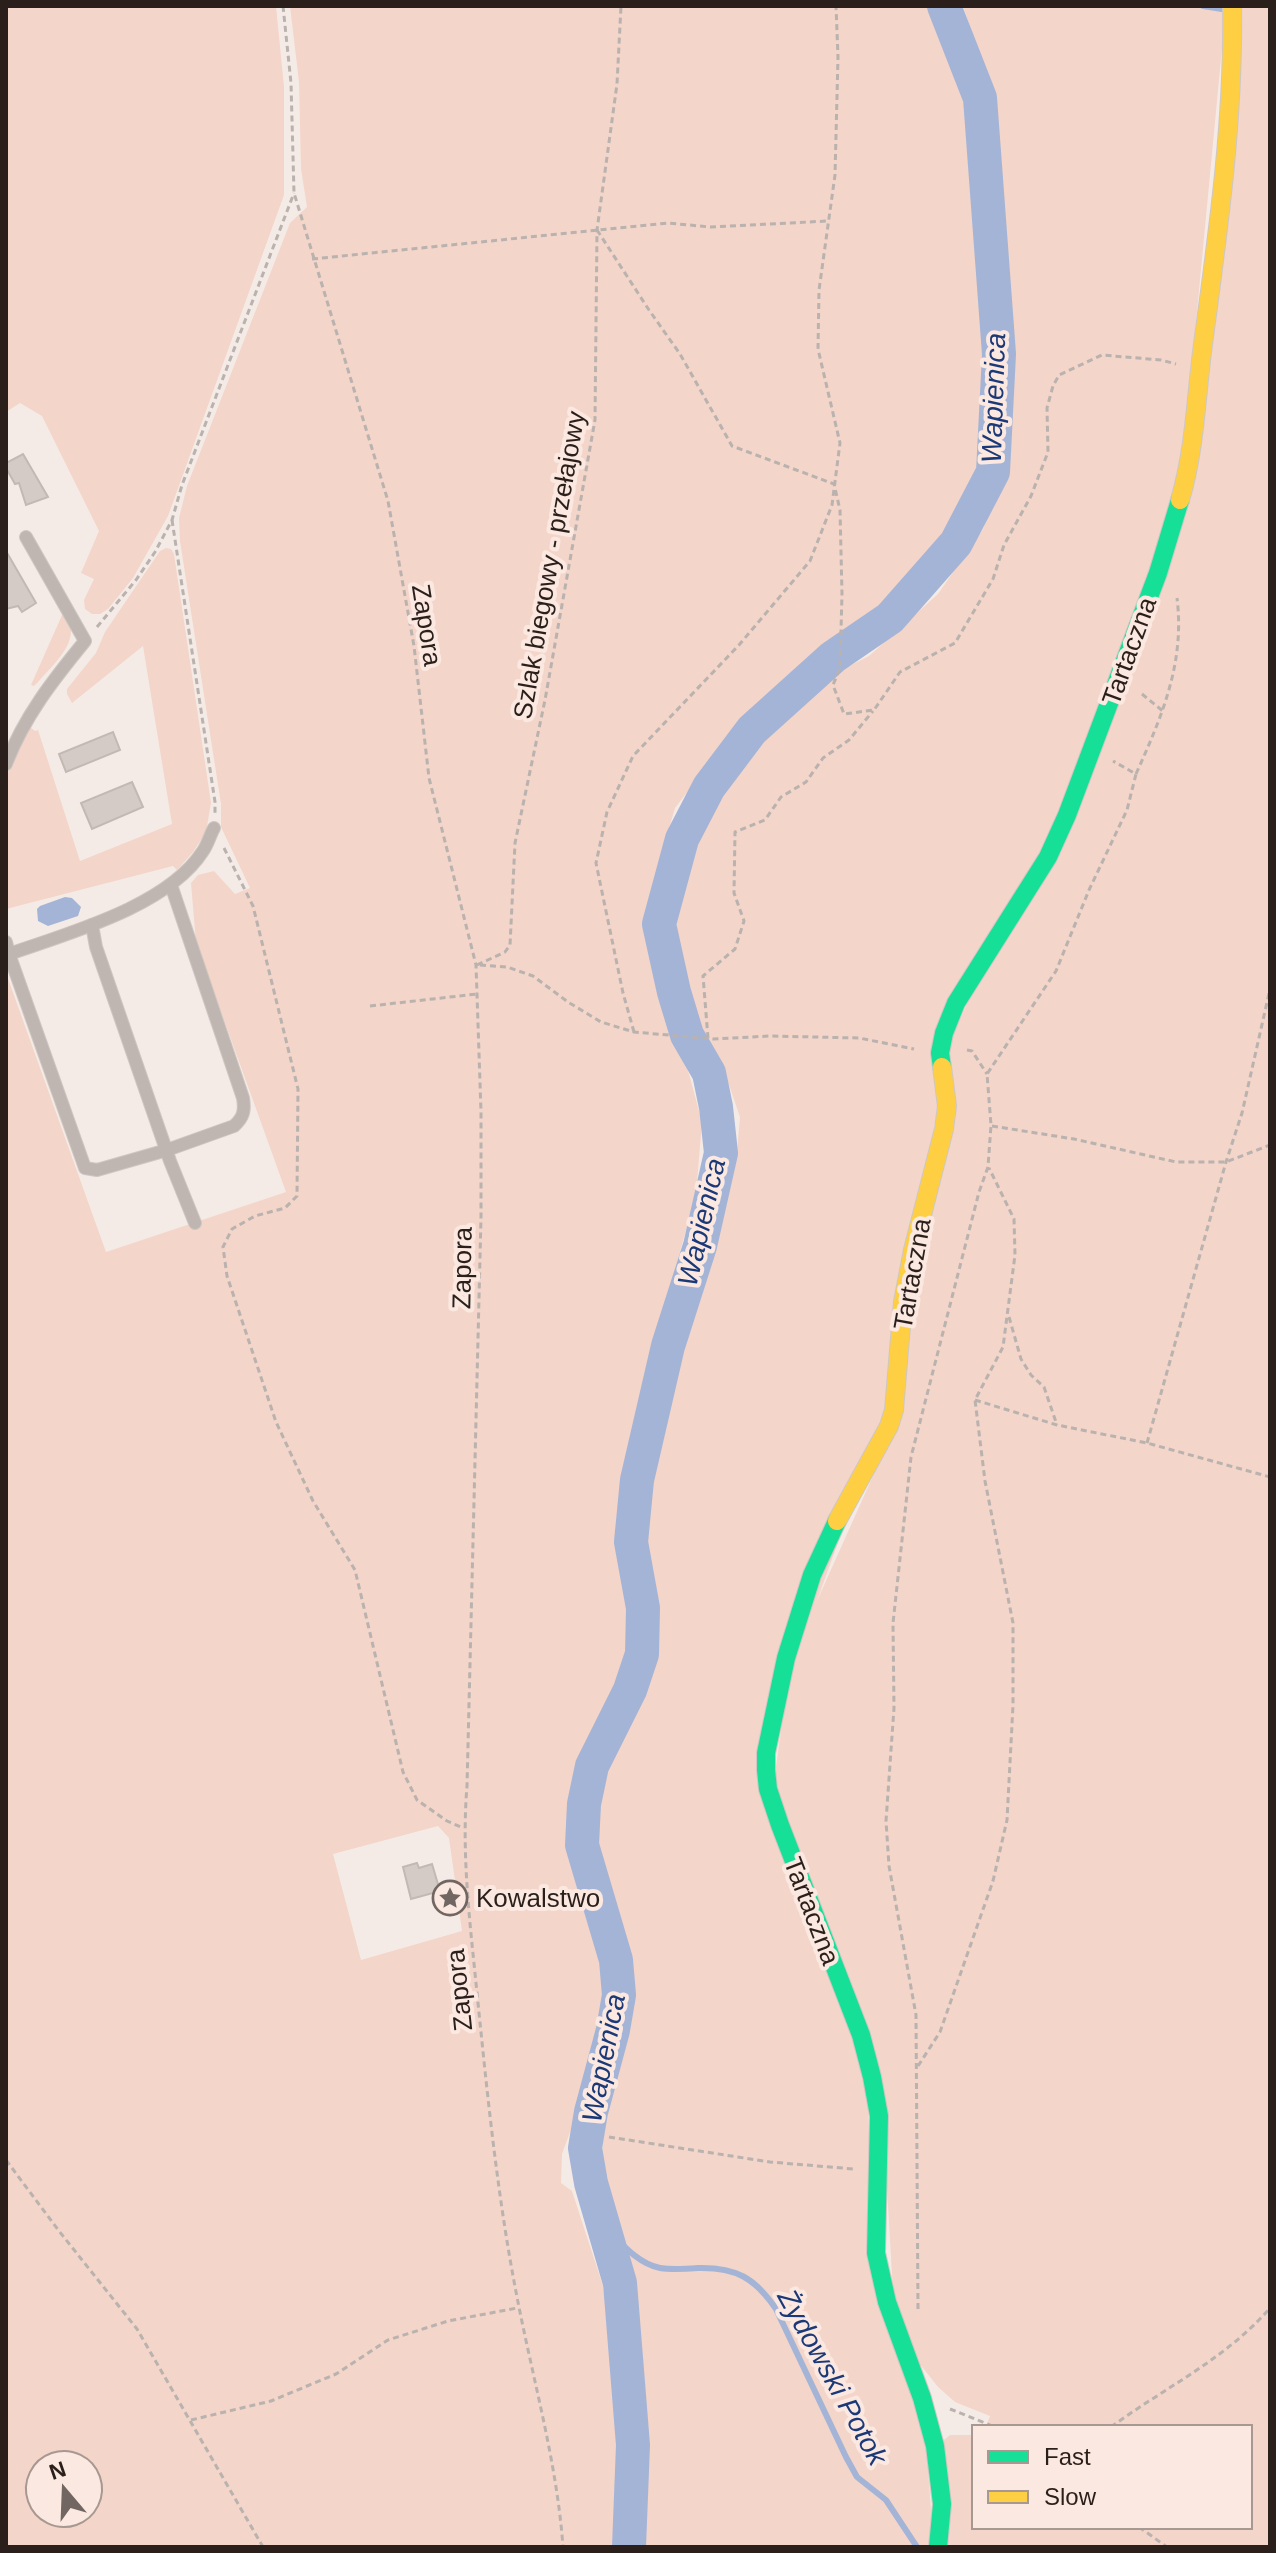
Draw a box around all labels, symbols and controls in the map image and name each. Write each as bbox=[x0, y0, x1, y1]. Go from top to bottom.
water label: Wapienica bbox=[976, 332, 1011, 464]
street label: Szlak biegowy - przełajowy bbox=[507, 409, 591, 721]
street label: Zapora bbox=[406, 582, 448, 669]
street label: Tartaczna bbox=[1096, 592, 1163, 709]
water label: Wapienica bbox=[672, 1155, 731, 1289]
street label: Tartaczna bbox=[887, 1215, 937, 1332]
street label: Zapora bbox=[446, 1226, 478, 1309]
street label: Tartaczna bbox=[778, 1853, 846, 1969]
place icon: Kowalstwo bbox=[431, 1879, 469, 1917]
place label: Kowalstwo bbox=[476, 1883, 600, 1913]
street label: Zapora bbox=[440, 1947, 478, 2033]
water label: Wapienica bbox=[576, 1991, 631, 2125]
water label: Żydowski Potok bbox=[771, 2283, 895, 2472]
legend bbox=[972, 2425, 1252, 2529]
text: Fast bbox=[1044, 2443, 1091, 2470]
north arrow bbox=[24, 2449, 104, 2529]
text: N bbox=[46, 2456, 69, 2485]
text: Slow bbox=[1044, 2483, 1097, 2510]

